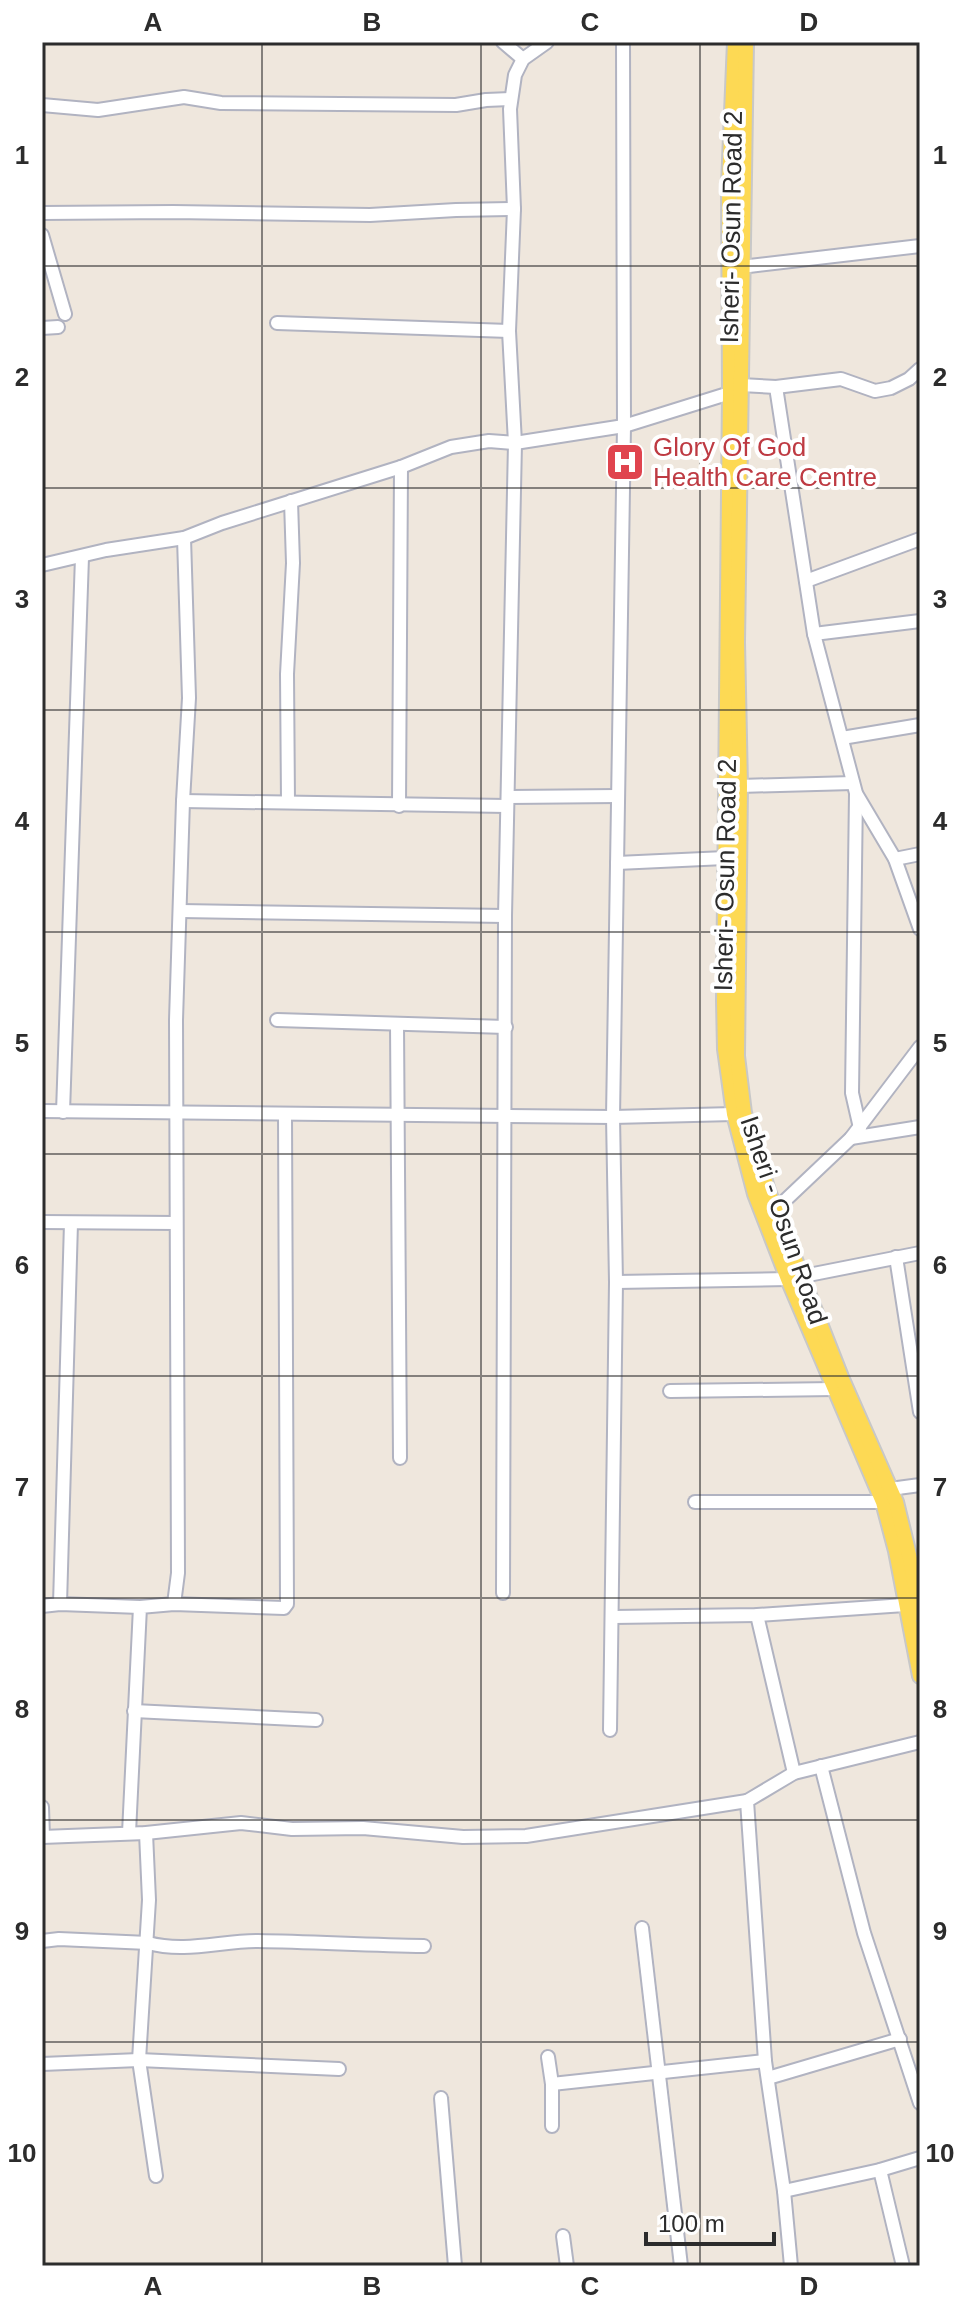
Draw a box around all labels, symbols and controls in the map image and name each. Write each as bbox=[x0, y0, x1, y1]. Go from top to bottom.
text: A bbox=[144, 7, 163, 37]
text: B bbox=[363, 7, 381, 37]
text: C bbox=[581, 7, 600, 37]
text: D bbox=[800, 7, 818, 37]
street label: Isheri- Osun Road 2 bbox=[714, 110, 748, 344]
text: 1 bbox=[15, 140, 29, 170]
text: 1 bbox=[933, 140, 947, 170]
text: 2 bbox=[15, 362, 29, 392]
text: 2 bbox=[933, 362, 947, 392]
place label: Glory Of God Health Care Centre bbox=[653, 432, 877, 492]
hospital icon: Glory Of God Health Care Centre bbox=[604, 441, 646, 483]
text: 3 bbox=[15, 584, 29, 614]
text: 3 bbox=[933, 584, 947, 614]
street label: Isheri- Osun Road 2 bbox=[708, 758, 742, 992]
text: 4 bbox=[15, 806, 30, 836]
text: 4 bbox=[933, 806, 948, 836]
text: 5 bbox=[15, 1028, 29, 1058]
text: 5 bbox=[933, 1028, 947, 1058]
street label: Isheri - Osun Road bbox=[734, 1112, 834, 1328]
text: 6 bbox=[15, 1250, 29, 1280]
text: 6 bbox=[933, 1250, 947, 1280]
text: 7 bbox=[15, 1472, 29, 1502]
text: 7 bbox=[933, 1472, 947, 1502]
text: 8 bbox=[15, 1694, 29, 1724]
text: 8 bbox=[933, 1694, 947, 1724]
text: 9 bbox=[15, 1916, 29, 1946]
text: 9 bbox=[933, 1916, 947, 1946]
text: 10 bbox=[8, 2138, 36, 2168]
text: 10 bbox=[926, 2138, 954, 2168]
scale bar bbox=[646, 2196, 774, 2246]
text: 100 m bbox=[658, 2210, 725, 2237]
text: A bbox=[144, 2271, 163, 2301]
text: B bbox=[363, 2271, 381, 2301]
text: C bbox=[581, 2271, 600, 2301]
text: D bbox=[800, 2271, 818, 2301]

